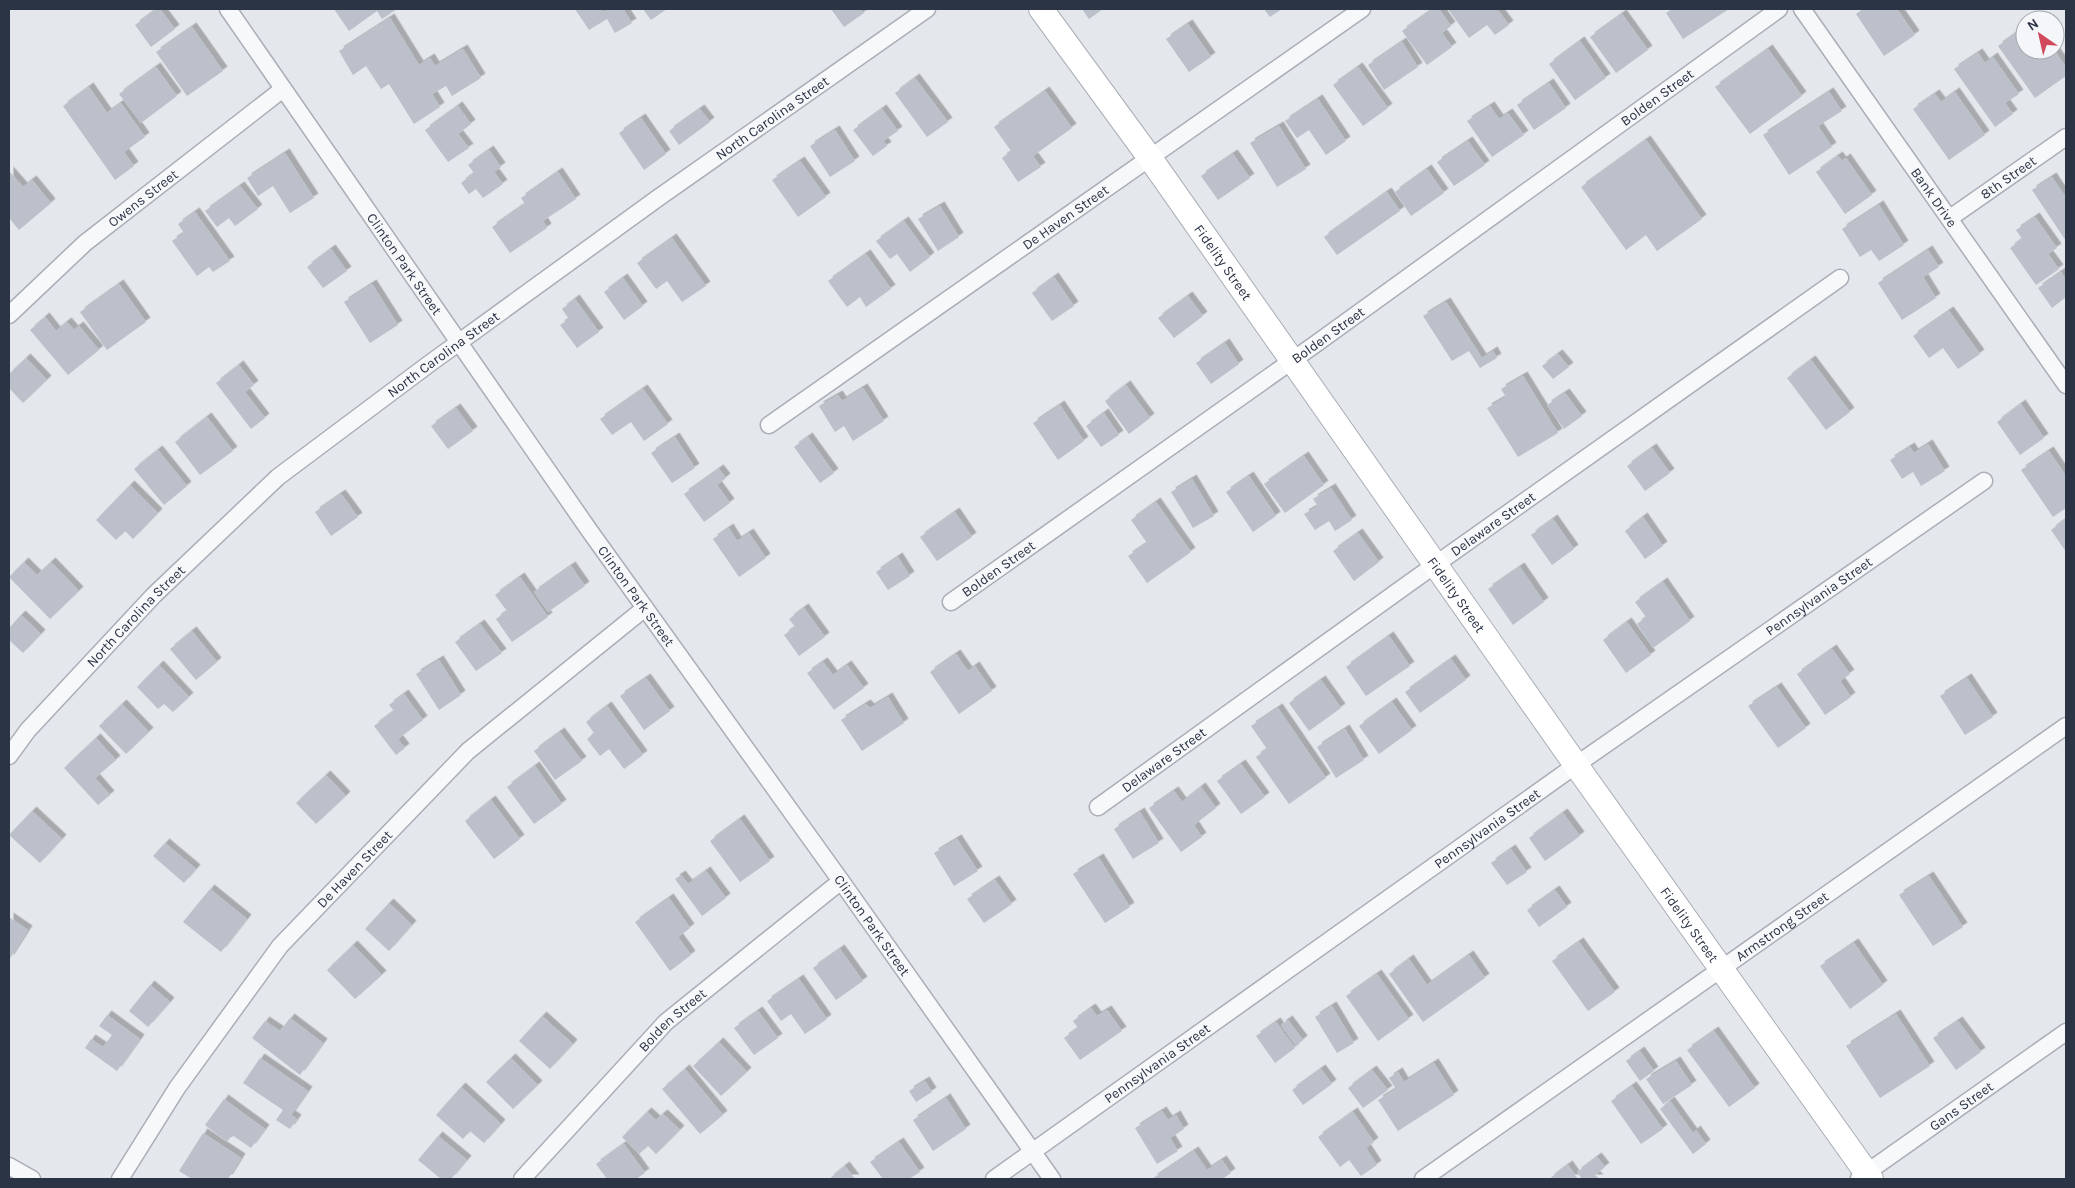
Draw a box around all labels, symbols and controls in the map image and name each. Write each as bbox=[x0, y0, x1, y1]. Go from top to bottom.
north arrow bbox=[2015, 10, 2065, 60]
text: N bbox=[2024, 15, 2042, 34]
street label: Bolden Street bbox=[1617, 65, 1697, 129]
street label: North Carolina Street bbox=[712, 72, 832, 163]
street label: 8th Street bbox=[1977, 152, 2039, 203]
street label: Bank Drive bbox=[1907, 164, 1961, 230]
street label: Owens Street bbox=[104, 165, 181, 230]
street label: De Haven Street bbox=[1019, 181, 1112, 253]
street label: Clinton Park Street bbox=[363, 210, 446, 318]
street label: Fidelity Street bbox=[1191, 221, 1256, 303]
street label: Bolden Street bbox=[1288, 303, 1368, 367]
street label: North Carolina Street bbox=[384, 307, 502, 401]
street label: Delaware Street bbox=[1447, 488, 1539, 560]
street label: Bolden Street bbox=[958, 537, 1038, 600]
street label: Clinton Park Street bbox=[594, 542, 678, 650]
street label: Fidelity Street bbox=[1424, 553, 1489, 636]
street label: Pennsylvania Street bbox=[1762, 553, 1875, 639]
street label: North Carolina Street bbox=[83, 562, 188, 670]
street label: Delaware Street bbox=[1118, 724, 1209, 796]
street label: Pennsylvania Street bbox=[1431, 785, 1543, 872]
street label: De Haven Street bbox=[313, 826, 396, 911]
street label: Clinton Park Street bbox=[831, 871, 914, 979]
street label: Fidelity Street bbox=[1657, 883, 1722, 966]
street label: Armstrong Street bbox=[1732, 888, 1832, 965]
street label: Bolden Street bbox=[635, 985, 709, 1055]
street label: Pennsylvania Street bbox=[1101, 1020, 1213, 1107]
street label: Gans Street bbox=[1926, 1078, 1996, 1134]

